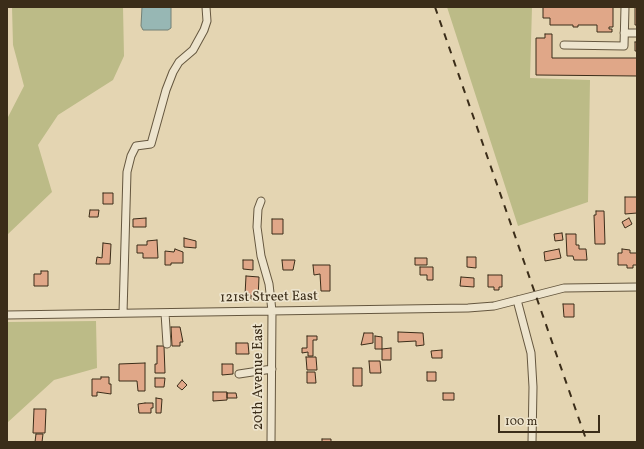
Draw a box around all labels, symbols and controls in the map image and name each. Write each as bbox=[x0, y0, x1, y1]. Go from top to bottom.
street label: 121st Street East bbox=[220, 289, 318, 307]
street label: 20th Avenue East bbox=[251, 324, 267, 430]
scale bar bbox=[500, 407, 602, 433]
text: 100 m bbox=[505, 414, 537, 430]

